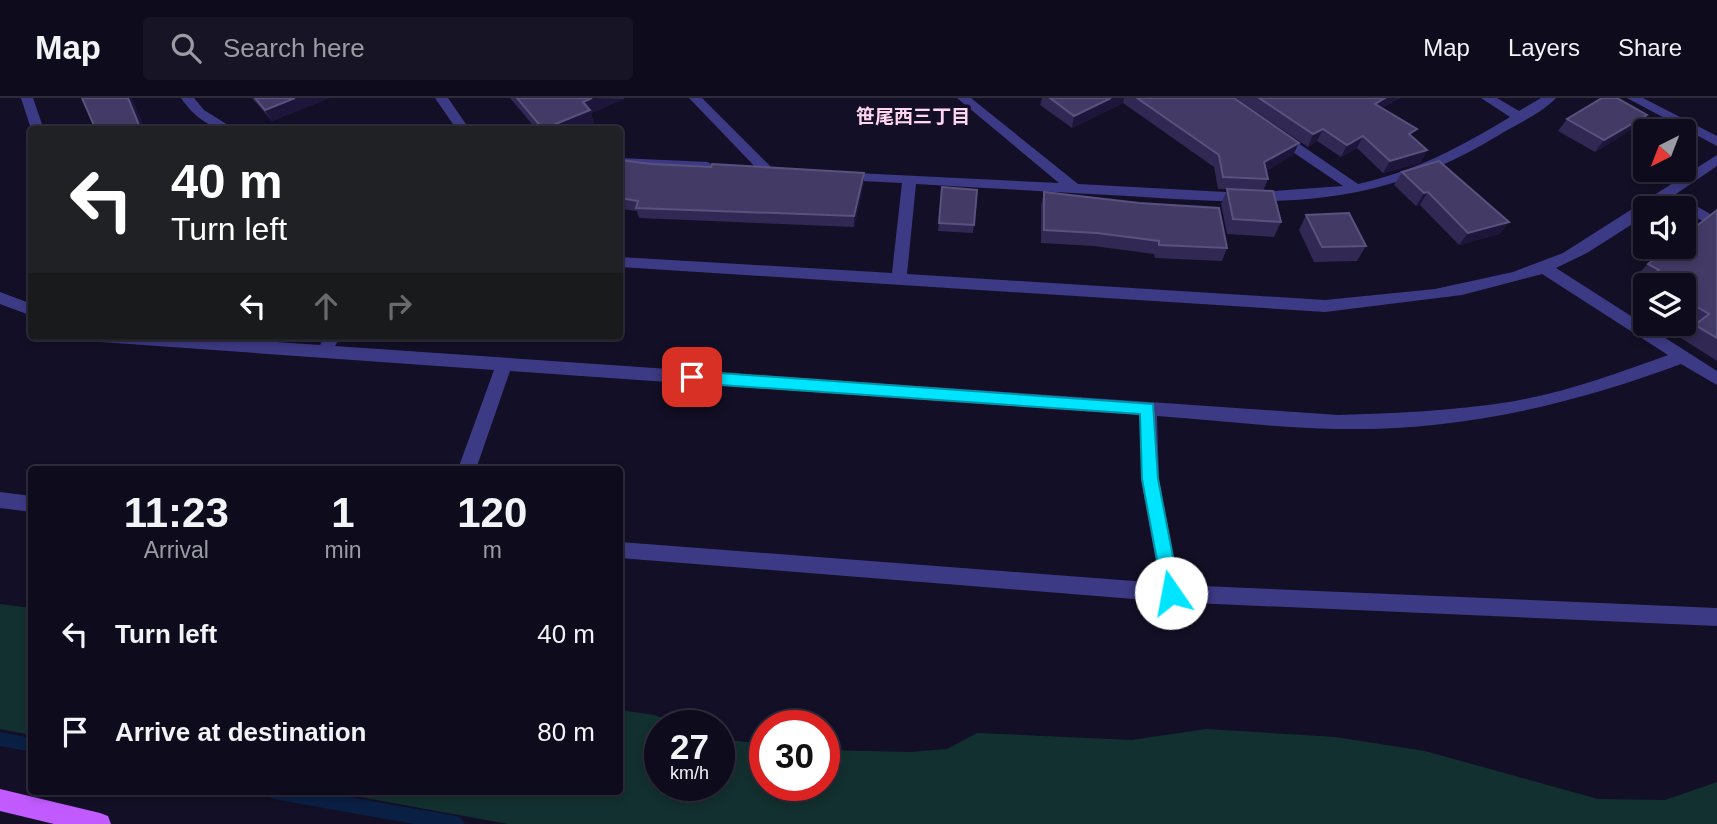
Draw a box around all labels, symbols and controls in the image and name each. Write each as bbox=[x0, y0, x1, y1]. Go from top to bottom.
search box bbox=[143, 17, 633, 80]
text: Map bbox=[35, 29, 101, 66]
icon: search bbox=[167, 29, 205, 67]
text: Search here bbox=[223, 33, 365, 63]
text: Map bbox=[1423, 34, 1470, 61]
text: Layers bbox=[1508, 34, 1580, 61]
text: Share bbox=[1618, 34, 1682, 61]
district label: 笹尾西三丁目 bbox=[856, 106, 970, 127]
north arrow bbox=[1633, 119, 1696, 182]
map controls bbox=[1633, 119, 1696, 336]
icon: left bbox=[56, 154, 147, 245]
text: 40 m bbox=[171, 154, 283, 208]
button: sound bbox=[1633, 196, 1696, 259]
text: Turn left bbox=[171, 211, 287, 247]
button: layers bbox=[1633, 273, 1696, 336]
icon: left bbox=[234, 287, 272, 325]
icon: ahead bbox=[307, 287, 345, 325]
icon: right bbox=[380, 287, 418, 325]
pin bbox=[662, 347, 722, 407]
icon: arrive bbox=[673, 358, 711, 396]
text: 11:23 bbox=[124, 489, 229, 536]
text: 1 bbox=[331, 489, 355, 536]
text: 120 bbox=[457, 489, 527, 536]
text: Arrival bbox=[144, 537, 209, 563]
text: min bbox=[324, 537, 362, 563]
text: m bbox=[483, 537, 502, 563]
position arrow bbox=[1134, 556, 1208, 630]
icon: left bbox=[56, 615, 94, 653]
text: Turn left bbox=[115, 619, 217, 649]
text: 40 m bbox=[537, 619, 595, 649]
speed limit sign: 30 bbox=[749, 710, 840, 801]
icon: arrive bbox=[56, 713, 94, 751]
text: Arrive at destination bbox=[115, 717, 366, 747]
text: 80 m bbox=[537, 717, 595, 747]
text: 27 bbox=[670, 727, 709, 766]
text: km/h bbox=[670, 763, 709, 783]

